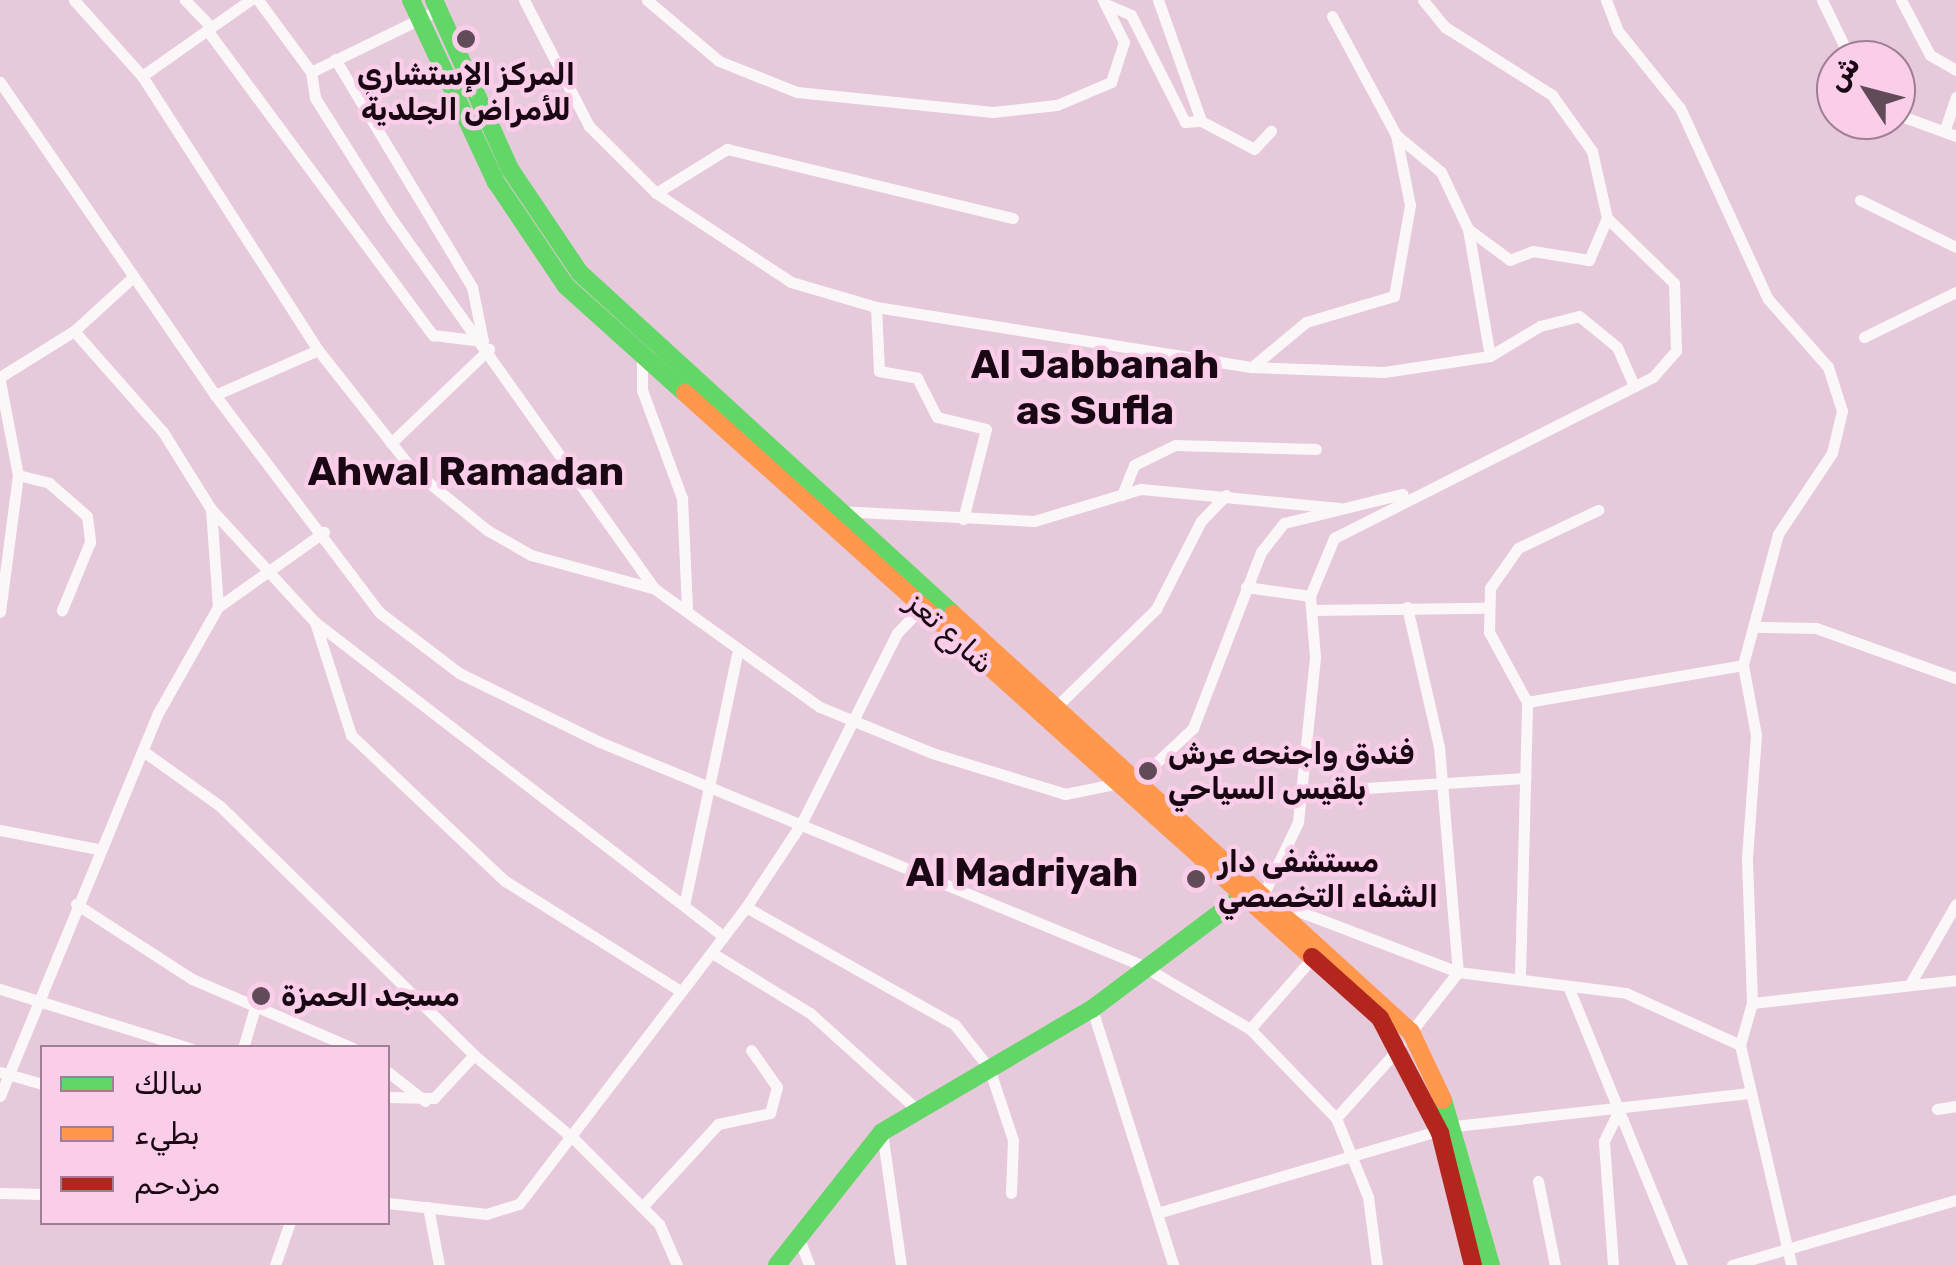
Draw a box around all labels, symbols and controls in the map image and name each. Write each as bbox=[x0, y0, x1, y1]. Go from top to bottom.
marker: المركز الإستشاري للأمراض الجلدية bbox=[453, 26, 479, 52]
north arrow bbox=[1816, 40, 1916, 140]
text: ش bbox=[1819, 49, 1867, 97]
place label: المركز الإستشاري للأمراض الجلدية bbox=[357, 57, 575, 128]
district label: Al Jabbanah as Sufla bbox=[971, 341, 1219, 435]
district label: Ahwal Ramadan bbox=[308, 448, 624, 496]
street label: شارع تعز bbox=[899, 584, 1001, 682]
place label: فندق واجنحه عرش بلقيس السياحي bbox=[1168, 736, 1414, 806]
marker: فندق واجنحه عرش بلقيس السياحي bbox=[1137, 760, 1159, 782]
place label: مستشفى دار الشفاء التخصصي bbox=[1218, 844, 1438, 914]
district label: Al Madriyah bbox=[906, 849, 1138, 897]
marker: مستشفى دار الشفاء التخصصي bbox=[1183, 866, 1209, 892]
place label: مسجد الحمزة bbox=[281, 978, 460, 1014]
marker: مسجد الحمزة bbox=[250, 985, 272, 1007]
legend bbox=[40, 1045, 390, 1225]
text: سالك bbox=[134, 1066, 203, 1102]
text: بطيء bbox=[134, 1116, 200, 1152]
text: مزدحم bbox=[134, 1166, 220, 1202]

